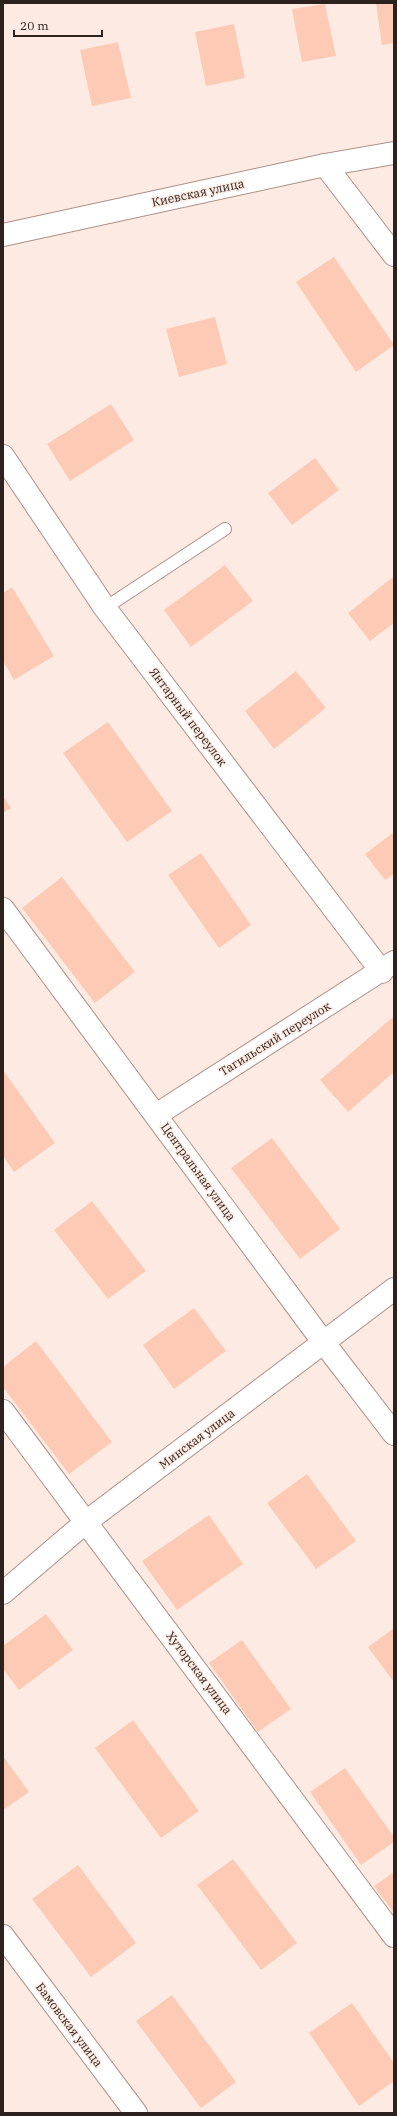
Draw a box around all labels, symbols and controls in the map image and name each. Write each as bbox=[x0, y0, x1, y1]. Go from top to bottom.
scale bar bbox=[14, 12, 102, 38]
text: 20 m bbox=[20, 18, 49, 33]
street label: Киевская улица bbox=[150, 175, 246, 210]
street label: Янтарный переулок bbox=[146, 664, 230, 769]
street label: Тагильский переулок bbox=[216, 998, 333, 1079]
street label: Центральная улица bbox=[158, 1120, 239, 1224]
street label: Минская улица bbox=[156, 1405, 238, 1472]
street label: Хуторская улица bbox=[163, 1628, 236, 1717]
street label: Бамовская улица bbox=[33, 1980, 106, 2070]

